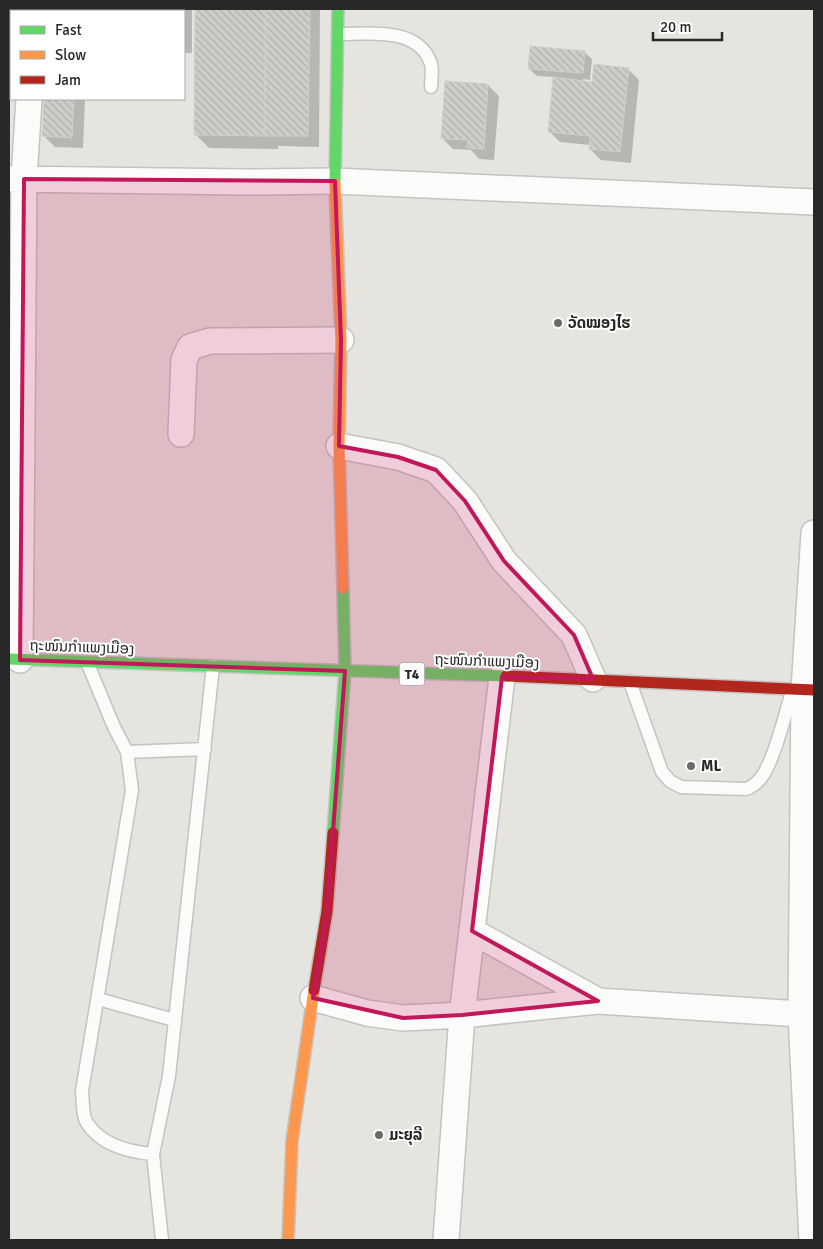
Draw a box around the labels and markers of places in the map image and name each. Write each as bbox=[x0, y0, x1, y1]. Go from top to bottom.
place label: ວັດໝອງໄຮ bbox=[568, 314, 631, 332]
marker: ວັດໝອງໄຮ bbox=[552, 317, 564, 329]
place label: ML bbox=[701, 757, 722, 775]
marker: ML bbox=[685, 760, 697, 772]
place label: ມະຍຸລີ bbox=[389, 1125, 422, 1145]
marker: ມະຍຸລີ bbox=[373, 1129, 385, 1141]

